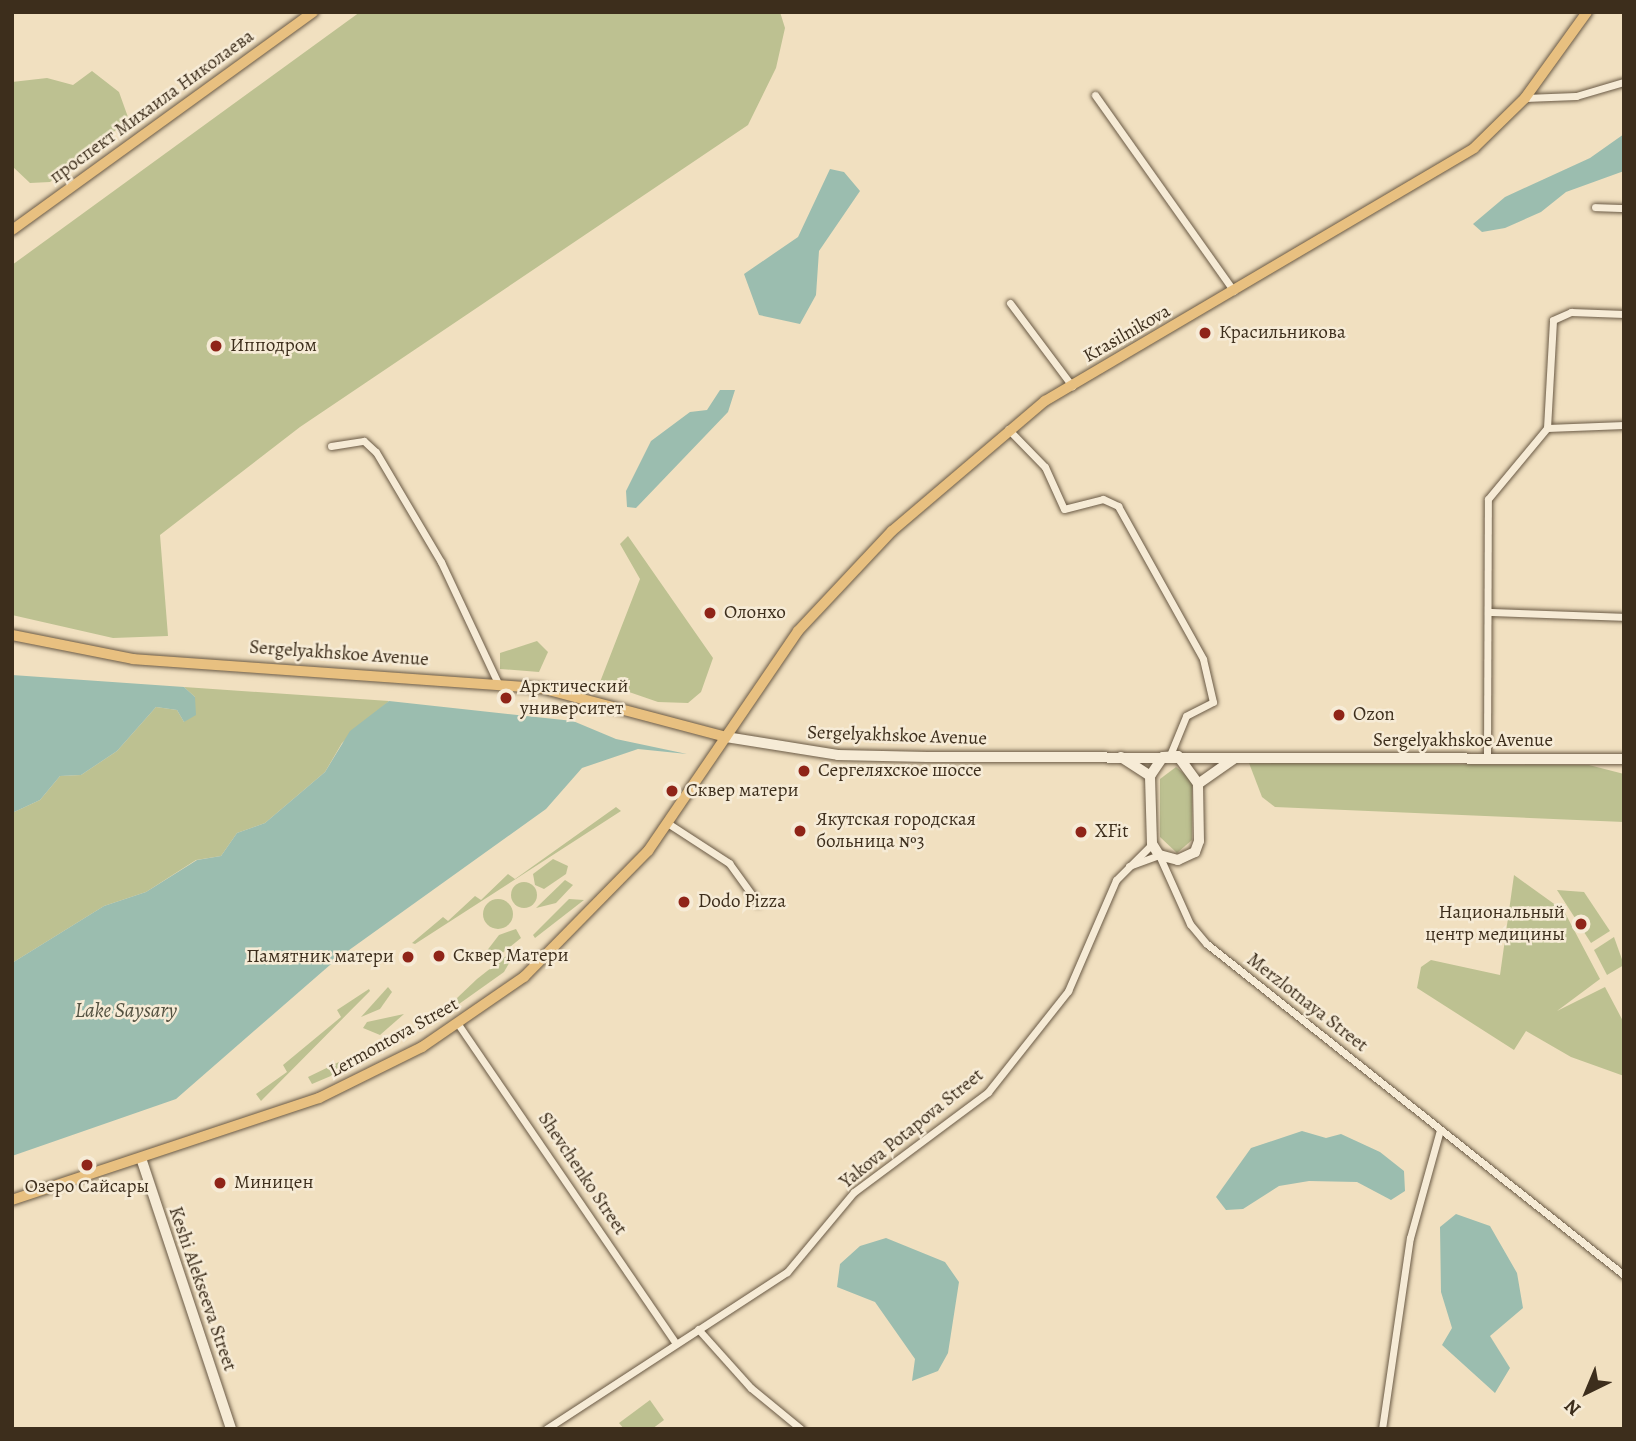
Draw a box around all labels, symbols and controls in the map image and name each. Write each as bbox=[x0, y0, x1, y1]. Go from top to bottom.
street label: проспект Михаила Николаева bbox=[45, 25, 259, 189]
street label: Krasilnikova bbox=[1080, 300, 1174, 368]
place label: Красильникова bbox=[1219, 322, 1346, 344]
marker: Красильникова bbox=[1197, 325, 1213, 341]
place label: Ипподром bbox=[230, 335, 317, 357]
marker: Ипподром bbox=[208, 338, 224, 354]
place label: Олонхо bbox=[724, 602, 786, 624]
marker: Олонхо bbox=[702, 605, 718, 621]
street label: Sergelyakhskoe Avenue bbox=[249, 636, 429, 672]
place label: Арктический университет bbox=[520, 676, 628, 720]
marker: Арктический университет bbox=[498, 690, 514, 706]
place label: Ozon bbox=[1353, 704, 1395, 726]
marker: Ozon bbox=[1331, 707, 1347, 723]
street label: Sergelyakhskoe Avenue bbox=[807, 721, 987, 751]
street label: Sergelyakhskoe Avenue bbox=[1373, 730, 1553, 752]
place label: Сергеляхское шоссе bbox=[818, 760, 982, 782]
marker: Сергеляхское шоссе bbox=[796, 763, 812, 779]
place label: Сквер матери bbox=[686, 780, 799, 802]
marker: Сквер матери bbox=[664, 783, 680, 799]
place label: Якутская городская больница №3 bbox=[816, 809, 976, 853]
marker: Якутская городская больница №3 bbox=[790, 821, 810, 841]
place label: XFit bbox=[1095, 821, 1128, 843]
marker: XFit bbox=[1073, 824, 1089, 840]
place label: Dodo Pizza bbox=[698, 891, 786, 913]
marker: Dodo Pizza bbox=[676, 894, 692, 910]
place label: Национальный центр медицины bbox=[1425, 902, 1565, 946]
marker: Национальный центр медицины bbox=[1571, 914, 1591, 934]
place label: Сквер Матери bbox=[453, 945, 569, 967]
place label: Памятник матери bbox=[246, 946, 394, 968]
marker: Сквер Матери bbox=[431, 948, 447, 964]
marker: Памятник матери bbox=[400, 949, 416, 965]
street label: Merzlotnaya Street bbox=[1242, 949, 1372, 1057]
street label: Lermontova Street bbox=[325, 993, 463, 1083]
water label: Lake Saysary bbox=[75, 997, 177, 1023]
street label: Yakova Potapova Street bbox=[836, 1064, 988, 1194]
street label: Shevchenko Street bbox=[533, 1108, 631, 1240]
marker: Озеро Сайсары bbox=[79, 1157, 95, 1173]
place label: Миницен bbox=[234, 1172, 314, 1194]
marker: Миницен bbox=[212, 1175, 228, 1191]
place label: Озеро Сайсары bbox=[25, 1176, 149, 1198]
street label: Keshi Alekseeva Street bbox=[163, 1204, 241, 1374]
north arrow bbox=[1552, 1357, 1622, 1427]
text: N bbox=[1559, 1393, 1587, 1422]

